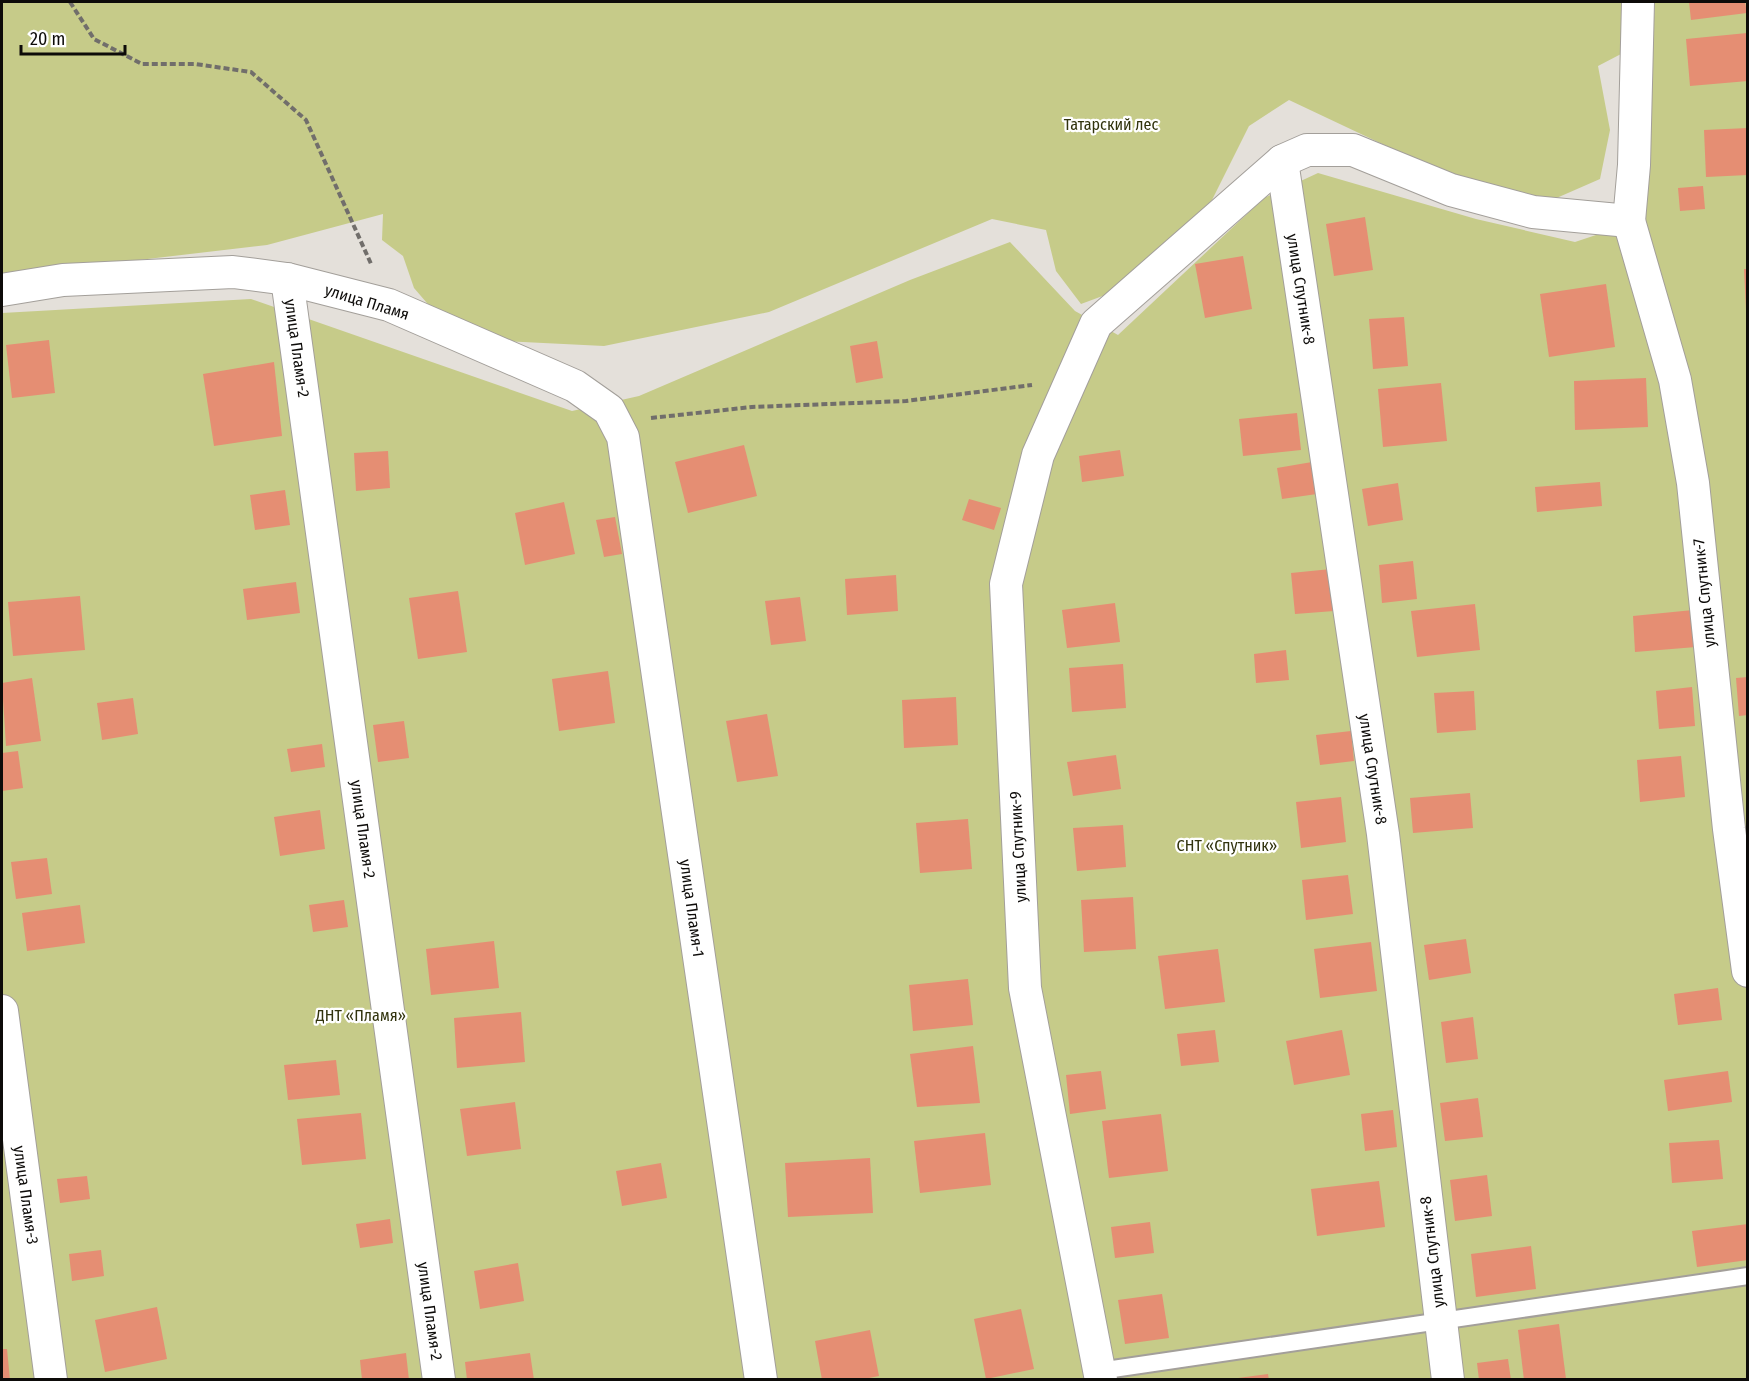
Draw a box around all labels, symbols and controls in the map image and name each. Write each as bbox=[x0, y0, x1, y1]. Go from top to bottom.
scale bar bbox=[21, 18, 124, 56]
text: 20 m bbox=[30, 28, 65, 50]
park label: Татарский лес bbox=[1064, 115, 1158, 134]
street label: улица Спутник-8 bbox=[1283, 232, 1319, 346]
street label: улица Пламя bbox=[323, 280, 411, 324]
street label: улица Пламя-2 bbox=[281, 298, 313, 398]
street label: улица Спутник-7 bbox=[1689, 537, 1719, 648]
street label: улица Спутник-8 bbox=[1355, 712, 1391, 826]
street label: улица Пламя-2 bbox=[347, 779, 379, 879]
street label: улица Спутник-9 bbox=[1006, 791, 1030, 903]
park label: СНТ «Спутник» bbox=[1177, 836, 1277, 855]
street label: улица Пламя-1 bbox=[676, 858, 708, 958]
park label: ДНТ «Пламя» bbox=[315, 1006, 406, 1025]
street label: улица Пламя-3 bbox=[10, 1144, 42, 1246]
street label: улица Спутник-8 bbox=[1416, 1195, 1448, 1309]
street label: улица Пламя-2 bbox=[414, 1261, 446, 1361]

